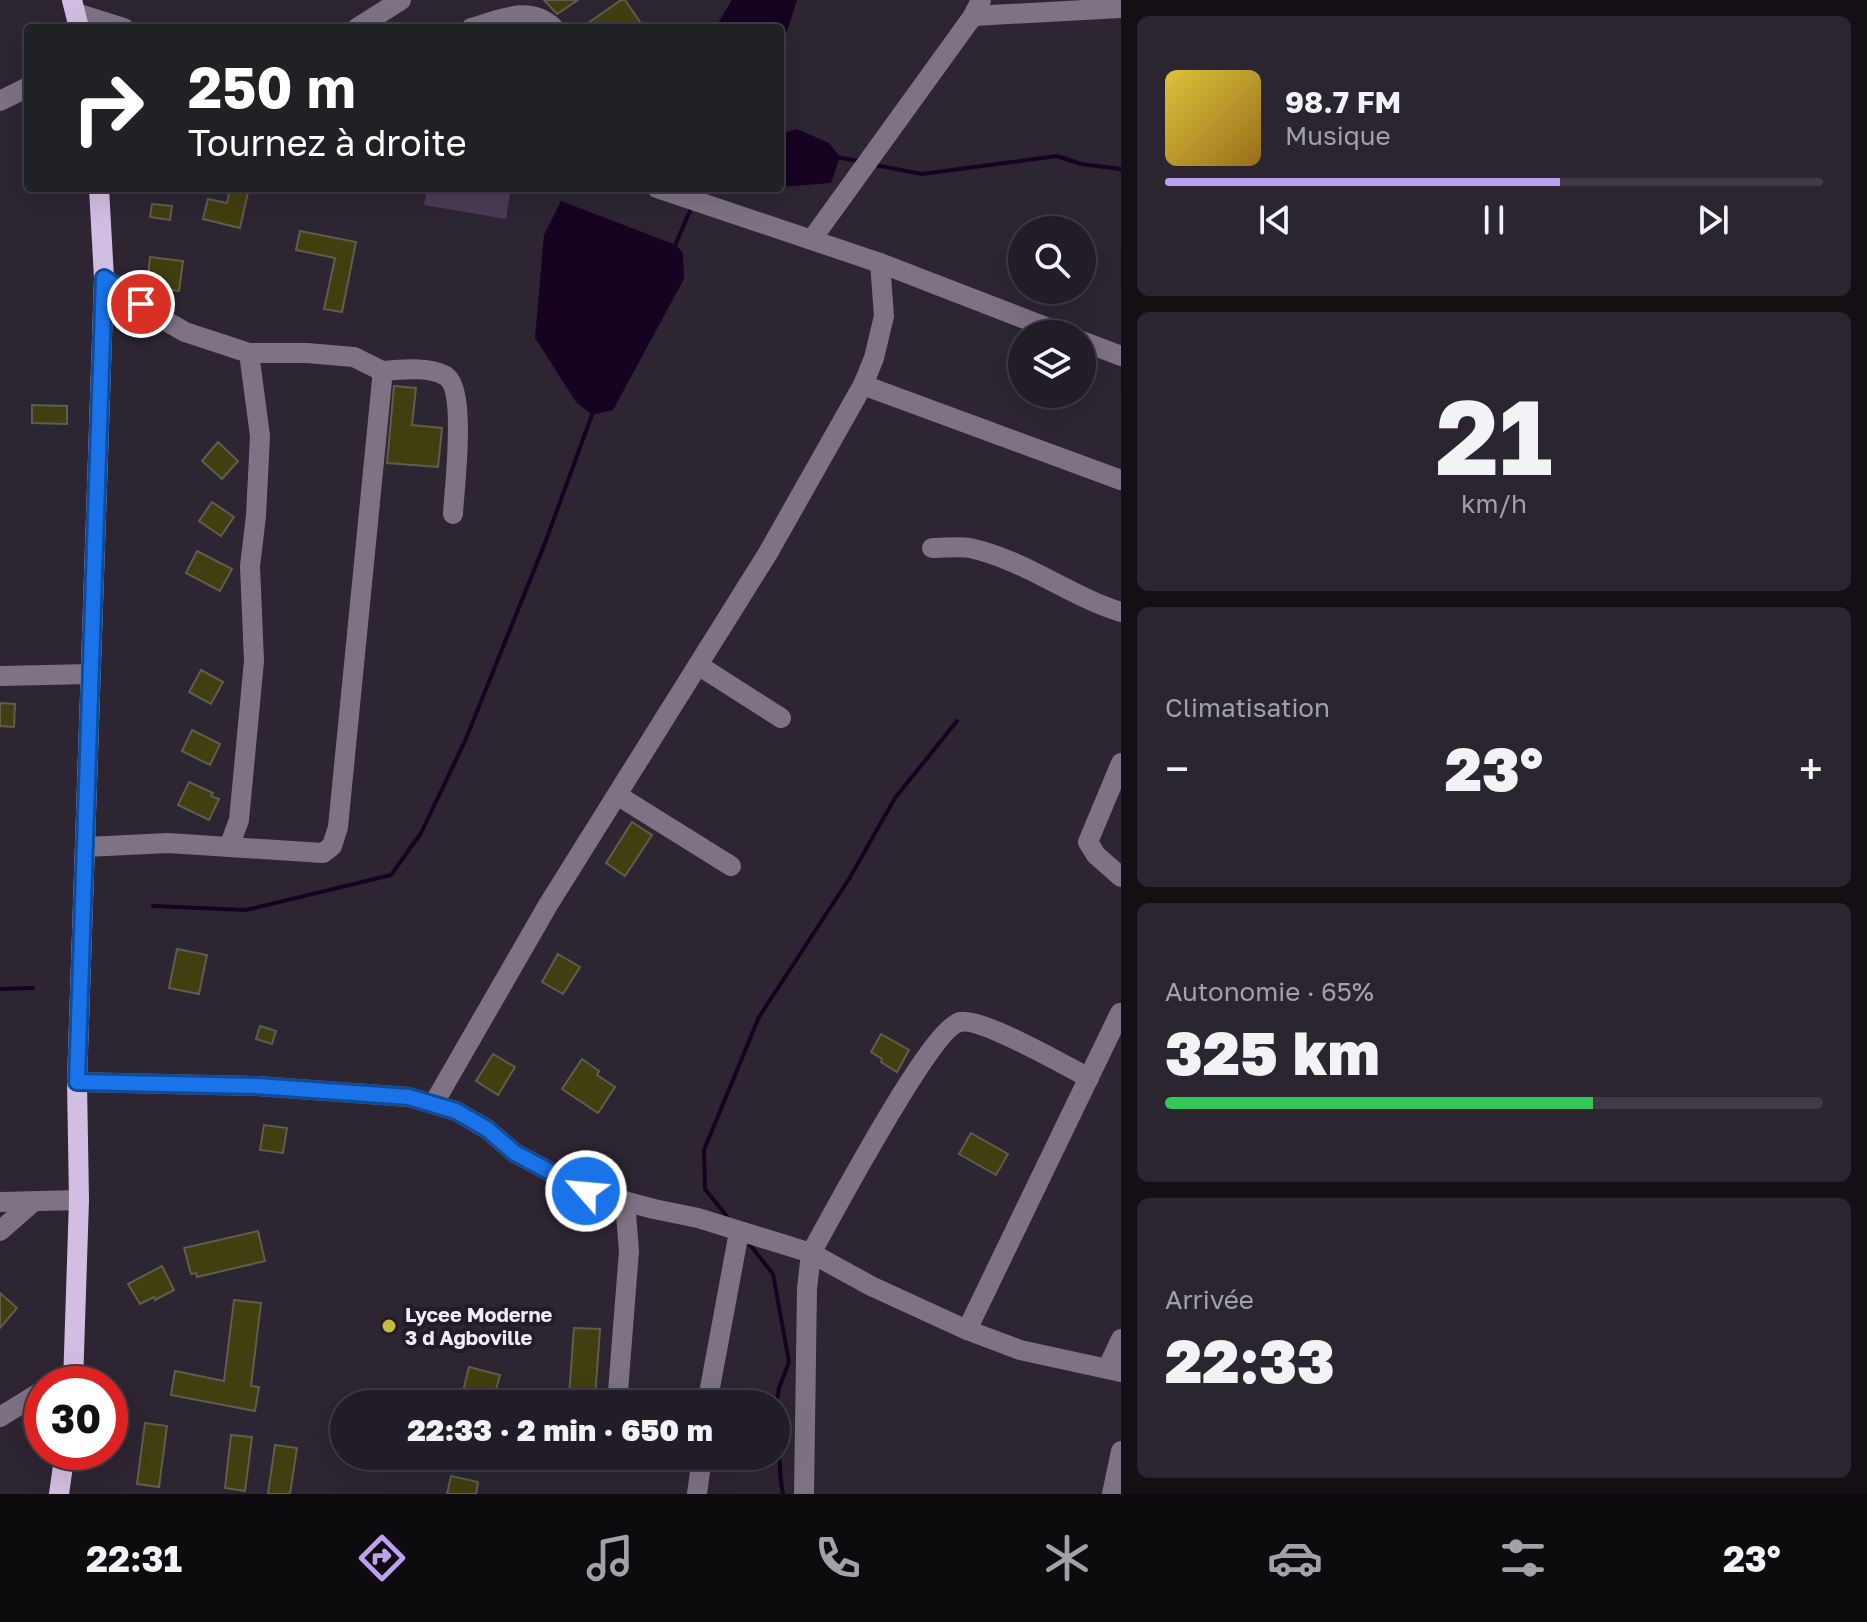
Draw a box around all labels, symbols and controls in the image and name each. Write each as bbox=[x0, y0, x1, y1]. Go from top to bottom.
text: 250 m bbox=[188, 53, 356, 120]
icon: right bbox=[56, 56, 160, 160]
text: 98.7 FM bbox=[1285, 84, 1401, 120]
text: Musique bbox=[1285, 120, 1391, 151]
text: Tournez à droite bbox=[188, 121, 467, 164]
icon: previous bbox=[1253, 198, 1297, 242]
icon: pause bbox=[1472, 198, 1516, 242]
icon: next bbox=[1691, 198, 1735, 242]
map controls bbox=[1008, 216, 1096, 408]
button: search bbox=[1008, 216, 1096, 304]
pin bbox=[107, 270, 175, 338]
icon: arrive bbox=[119, 282, 163, 326]
button: layers bbox=[1008, 320, 1096, 408]
text: 21 bbox=[1435, 373, 1553, 498]
text: km/h bbox=[1461, 488, 1527, 519]
text: Climatisation bbox=[1165, 692, 1330, 723]
text: 23° bbox=[1445, 732, 1543, 804]
text: − bbox=[1165, 742, 1189, 795]
text: + bbox=[1799, 742, 1823, 795]
text: Autonomie · 65% bbox=[1165, 976, 1374, 1007]
text: 325 km bbox=[1165, 1016, 1380, 1088]
position arrow bbox=[544, 1149, 628, 1233]
text: Arrivée bbox=[1165, 1284, 1254, 1315]
place label: Lycee Moderne 3 d Agboville bbox=[405, 1302, 553, 1349]
marker: Lycee Moderne 3 d Agboville bbox=[380, 1317, 398, 1335]
text: 22:33 bbox=[1165, 1324, 1335, 1396]
speed limit sign: 30 bbox=[24, 1366, 128, 1470]
text: 22:33 · 2 min · 650 m bbox=[407, 1412, 713, 1448]
icon: directions bbox=[354, 1530, 410, 1586]
icon: music bbox=[582, 1530, 638, 1586]
icon: phone bbox=[810, 1530, 866, 1586]
icon: climate bbox=[1039, 1530, 1095, 1586]
icon: car bbox=[1267, 1530, 1323, 1586]
icon: filters bbox=[1495, 1530, 1551, 1586]
text: 22:31 bbox=[86, 1537, 182, 1580]
text: 23° bbox=[1723, 1537, 1781, 1580]

